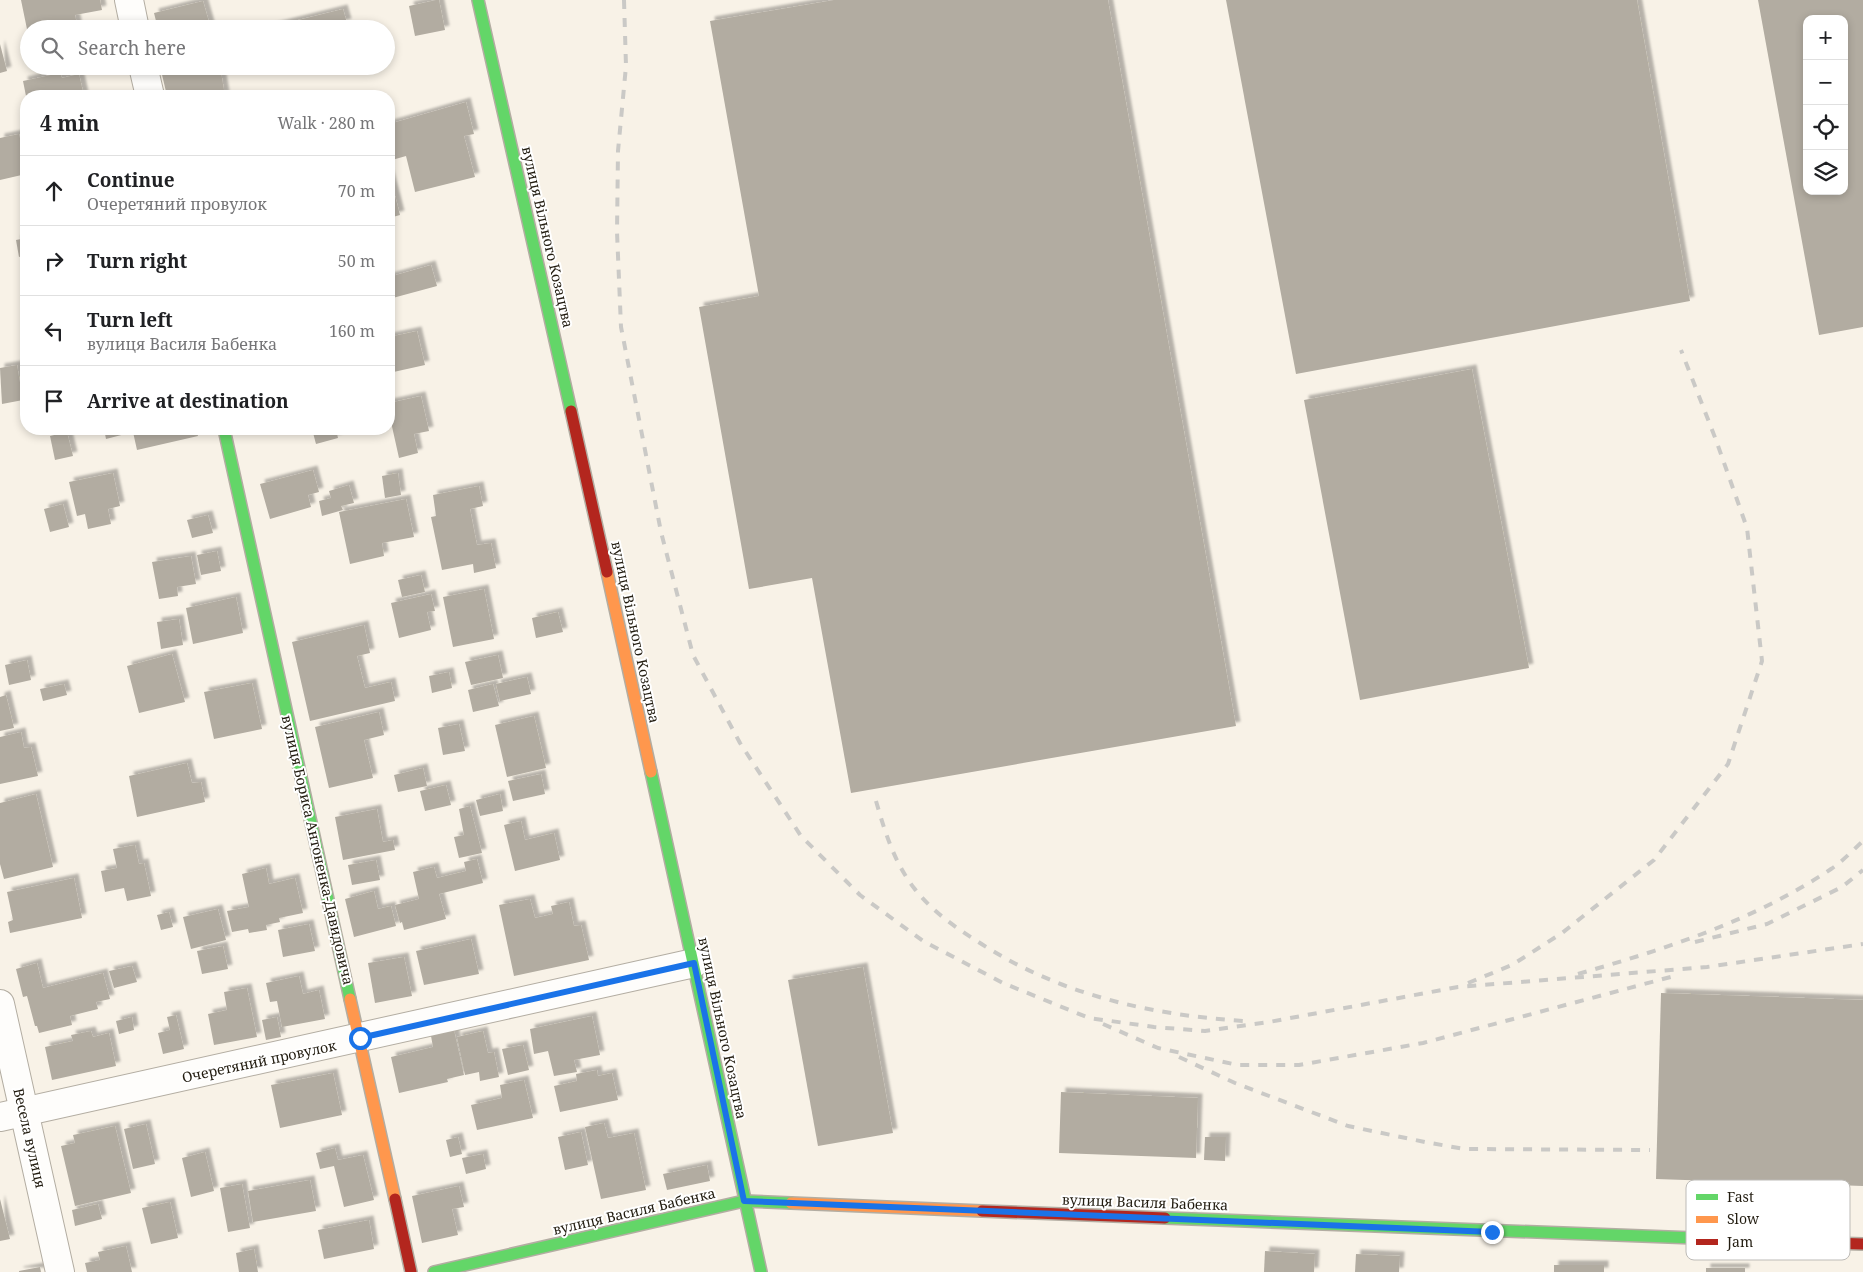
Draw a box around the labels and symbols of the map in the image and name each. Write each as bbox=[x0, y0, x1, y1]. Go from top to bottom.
street label: вулиця Вільного Козацтва bbox=[518, 144, 578, 330]
street label: вулиця Вільного Козацтва bbox=[607, 539, 665, 725]
street label: вулиця Бориса Антоненка-Давидовича bbox=[278, 713, 358, 987]
street label: вулиця Вільного Козацтва bbox=[694, 935, 752, 1121]
route start bbox=[349, 1027, 372, 1050]
street label: Очеретяний провулок bbox=[180, 1035, 339, 1087]
street label: Весела вулиця bbox=[9, 1086, 51, 1190]
legend bbox=[1686, 1180, 1850, 1260]
street label: вулиця Василя Бабенка bbox=[551, 1183, 717, 1239]
text: Fast bbox=[1727, 1187, 1754, 1206]
street label: вулиця Василя Бабенка bbox=[1062, 1190, 1229, 1214]
text: Slow bbox=[1727, 1209, 1760, 1228]
route end bbox=[1481, 1221, 1504, 1244]
text: Jam bbox=[1726, 1232, 1753, 1251]

